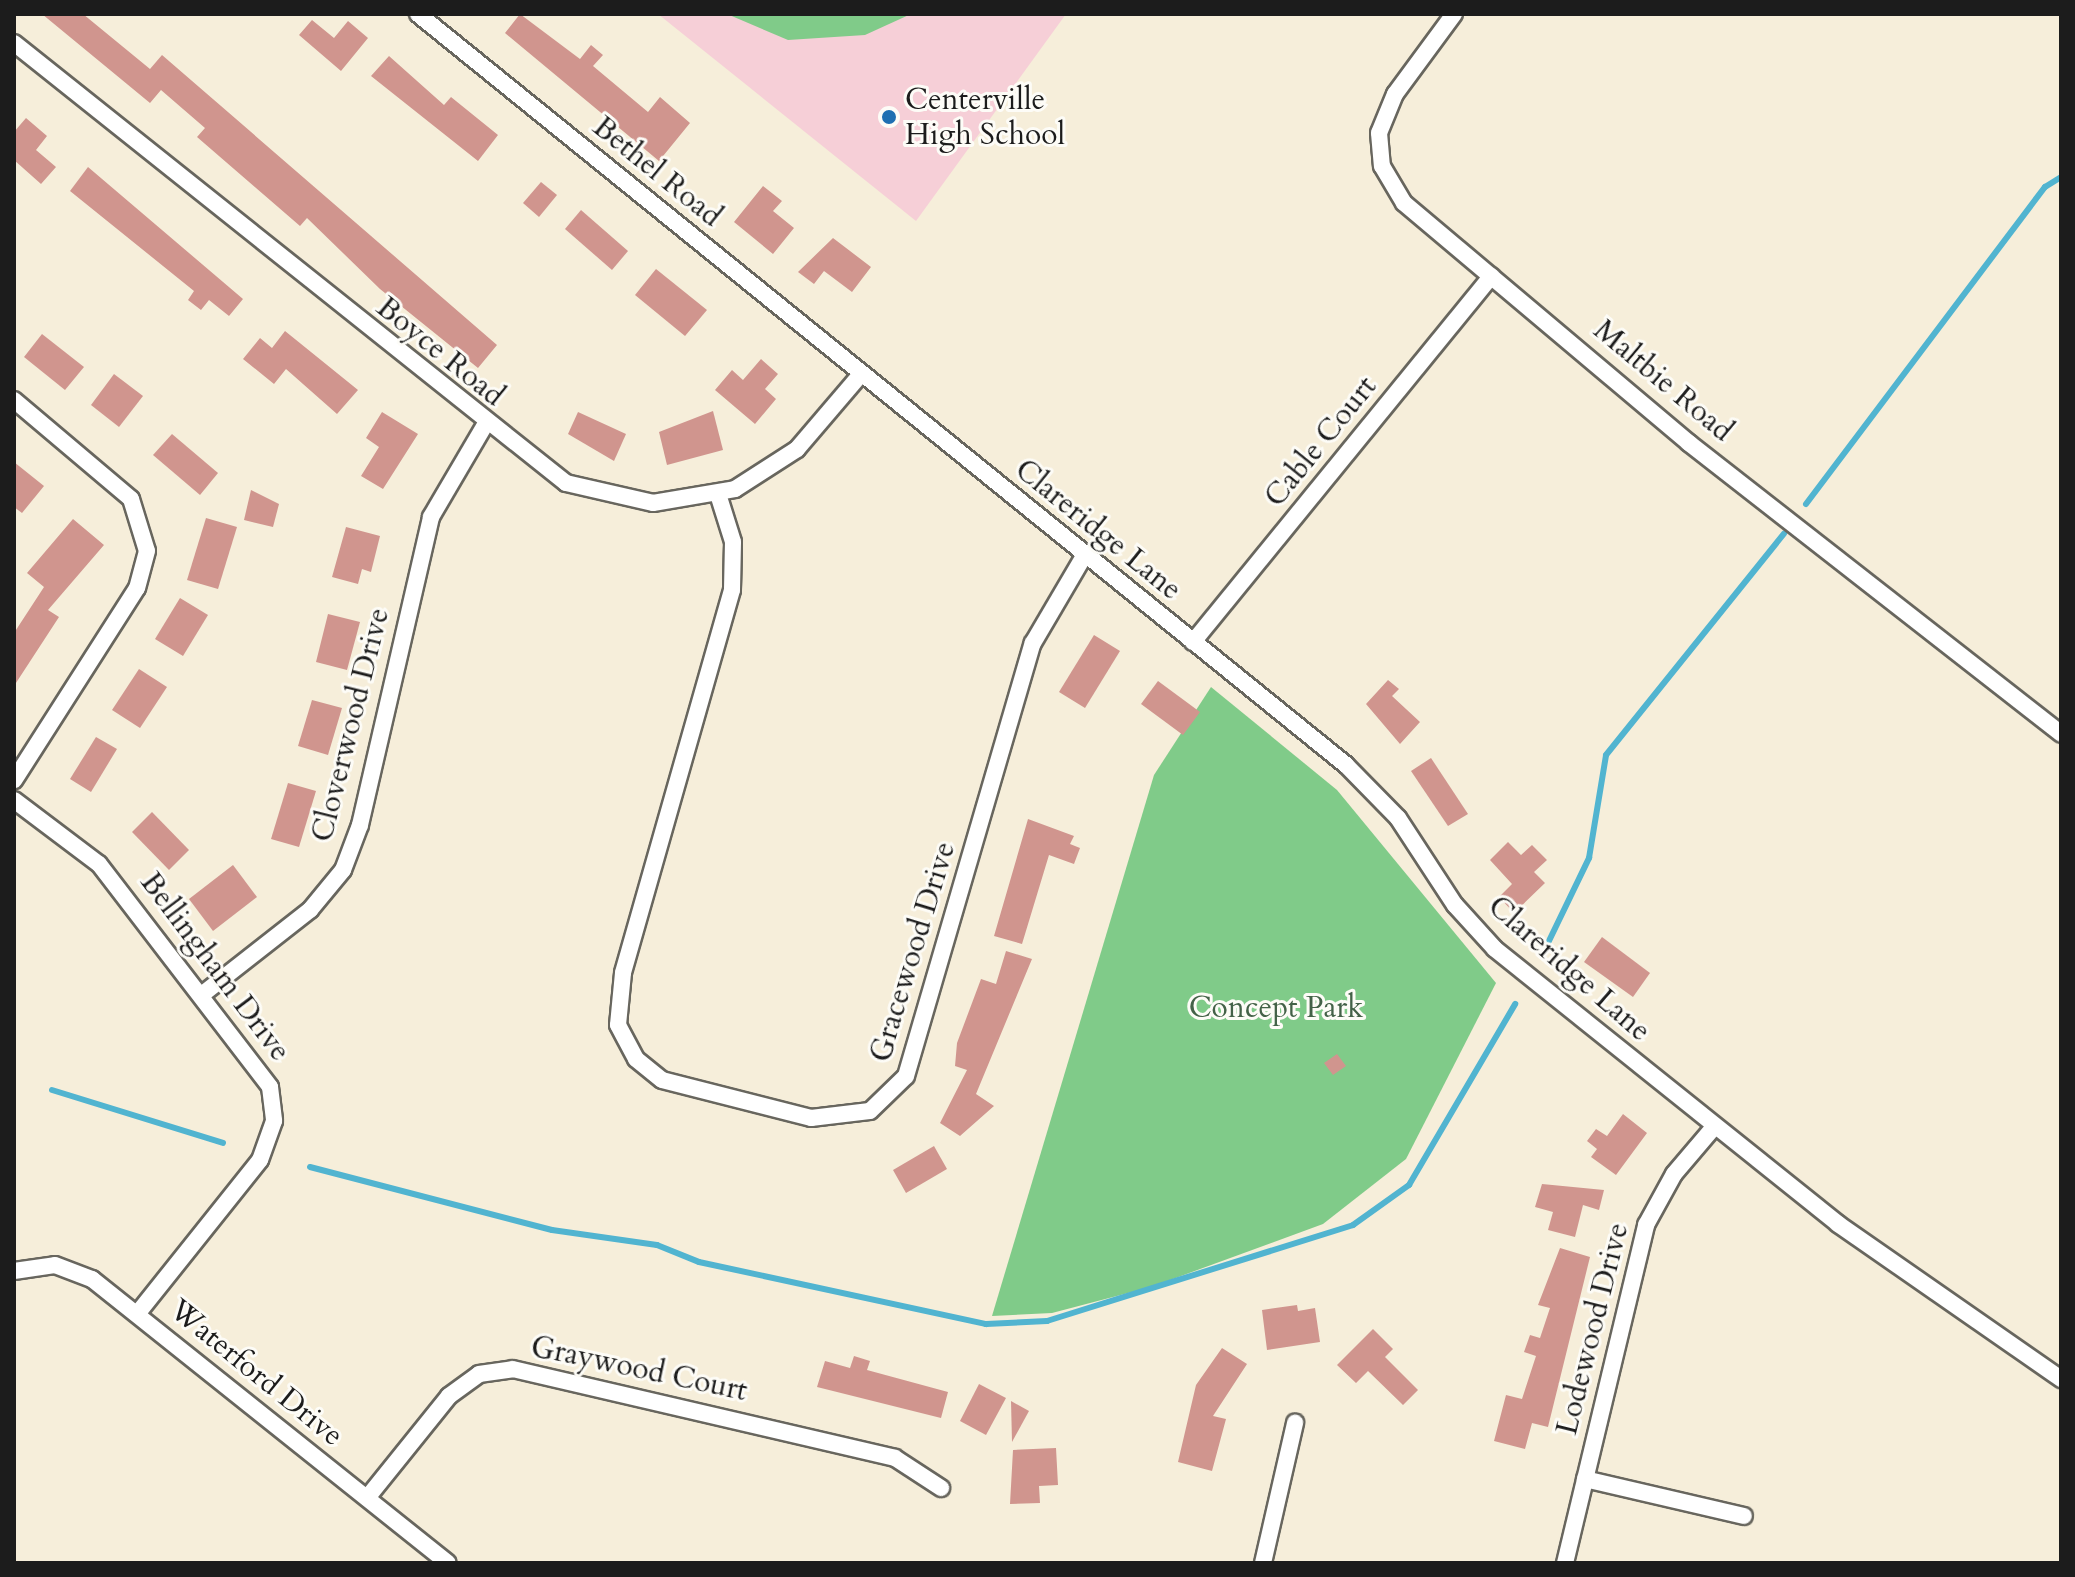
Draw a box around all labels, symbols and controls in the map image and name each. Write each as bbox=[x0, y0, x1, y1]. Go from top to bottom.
place label: Centerville High School bbox=[905, 82, 1065, 152]
marker: Centerville High School bbox=[880, 108, 898, 126]
street label: Bethel Road bbox=[585, 109, 729, 235]
street label: Boyce Road bbox=[369, 290, 511, 414]
street label: Maltbie Road bbox=[1586, 312, 1740, 450]
street label: Cable Court bbox=[1257, 370, 1385, 514]
street label: Clareridge Lane bbox=[1008, 452, 1188, 608]
street label: Cloverwood Drive bbox=[305, 604, 397, 846]
street label: Gracewood Drive bbox=[862, 838, 964, 1066]
street label: Bellingham Drive bbox=[132, 866, 298, 1068]
street label: Clareridge Lane bbox=[1480, 889, 1658, 1049]
park label: Concept Park bbox=[1189, 990, 1363, 1026]
street label: Lodewood Drive bbox=[1549, 1219, 1637, 1439]
street label: Waterford Drive bbox=[162, 1292, 350, 1454]
street label: Graywood Court bbox=[528, 1329, 750, 1409]

